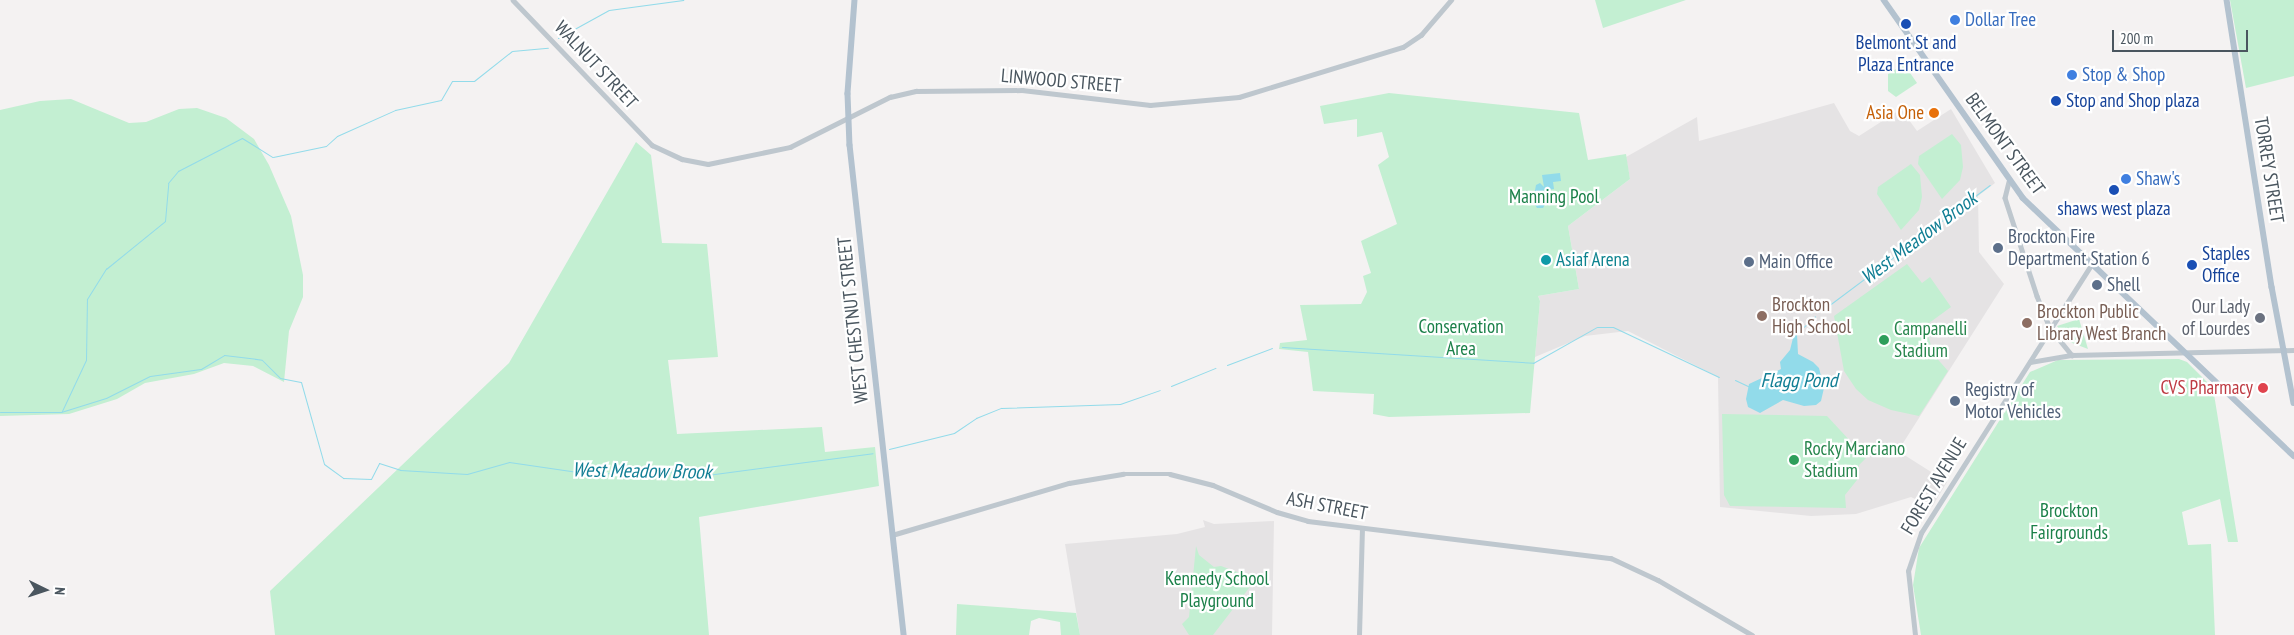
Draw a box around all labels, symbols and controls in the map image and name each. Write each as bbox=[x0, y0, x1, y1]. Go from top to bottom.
place label: Dollar Tree bbox=[1965, 9, 2036, 31]
marker: Dollar Tree bbox=[1949, 14, 1961, 26]
street label: WALNUT STREET bbox=[549, 16, 643, 114]
marker: Belmont St and Plaza Entrance bbox=[1900, 18, 1912, 30]
scale bar bbox=[2114, 20, 2250, 52]
text: 200 m bbox=[2120, 29, 2153, 48]
place label: Belmont St and Plaza Entrance bbox=[1856, 32, 1956, 76]
street label: LINWOOD STREET bbox=[1000, 64, 1122, 98]
place label: Stop & Shop bbox=[2082, 64, 2165, 86]
marker: Stop & Shop bbox=[2066, 69, 2078, 81]
street label: BELMONT STREET bbox=[1960, 88, 2050, 200]
place label: Stop and Shop plaza bbox=[2066, 90, 2200, 112]
marker: Stop and Shop plaza bbox=[2050, 95, 2062, 107]
place label: Asia One bbox=[1866, 102, 1924, 124]
marker: Asia One bbox=[1928, 107, 1940, 119]
street label: TORREY STREET bbox=[2249, 115, 2289, 225]
place label: Shaw's bbox=[2136, 168, 2180, 190]
marker: Shaw's bbox=[2120, 173, 2132, 185]
marker: shaws west plaza bbox=[2108, 184, 2120, 196]
park label: Manning Pool bbox=[1509, 186, 1599, 208]
water label: West Meadow Brook bbox=[1856, 186, 1982, 290]
place label: shaws west plaza bbox=[2057, 198, 2171, 220]
place label: Brockton Fire Department Station 6 bbox=[2008, 226, 2150, 270]
street label: WEST CHESTNUT STREET bbox=[833, 235, 873, 405]
marker: Brockton Fire Department Station 6 bbox=[1992, 242, 2004, 254]
place label: Staples Office bbox=[2202, 243, 2250, 287]
place label: Asiaf Arena bbox=[1556, 249, 1630, 271]
place label: Main Office bbox=[1759, 251, 1833, 273]
marker: Asiaf Arena bbox=[1540, 254, 1552, 266]
marker: Main Office bbox=[1743, 256, 1755, 268]
marker: Staples Office bbox=[2186, 259, 2198, 271]
place label: Shell bbox=[2107, 274, 2140, 296]
marker: Shell bbox=[2091, 279, 2103, 291]
place label: Brockton High School bbox=[1772, 294, 1851, 338]
place label: Our Lady of Lourdes bbox=[2182, 296, 2250, 340]
place label: Brockton Public Library West Branch bbox=[2037, 301, 2167, 345]
marker: Brockton High School bbox=[1756, 310, 1768, 322]
marker: Our Lady of Lourdes bbox=[2254, 312, 2266, 324]
park label: Conservation Area bbox=[1418, 316, 1504, 360]
marker: Brockton Public Library West Branch bbox=[2021, 317, 2033, 329]
place label: Campanelli Stadium bbox=[1894, 318, 1967, 362]
marker: Campanelli Stadium bbox=[1878, 334, 1890, 346]
water label: Flagg Pond bbox=[1761, 368, 1837, 392]
place label: CVS Pharmacy bbox=[2160, 377, 2253, 399]
place label: Registry of Motor Vehicles bbox=[1965, 379, 2061, 423]
marker: CVS Pharmacy bbox=[2257, 382, 2269, 394]
marker: Registry of Motor Vehicles bbox=[1949, 395, 1961, 407]
street label: FOREST AVENUE bbox=[1896, 433, 1972, 539]
place label: Rocky Marciano Stadium bbox=[1804, 438, 1906, 482]
marker: Rocky Marciano Stadium bbox=[1788, 454, 1800, 466]
water label: West Meadow Brook bbox=[572, 458, 712, 484]
street label: ASH STREET bbox=[1285, 487, 1369, 525]
park label: Brockton Fairgrounds bbox=[2030, 500, 2108, 544]
north arrow bbox=[20, 565, 70, 615]
park label: Kennedy School Playground bbox=[1165, 568, 1269, 612]
text: N bbox=[51, 587, 69, 595]

